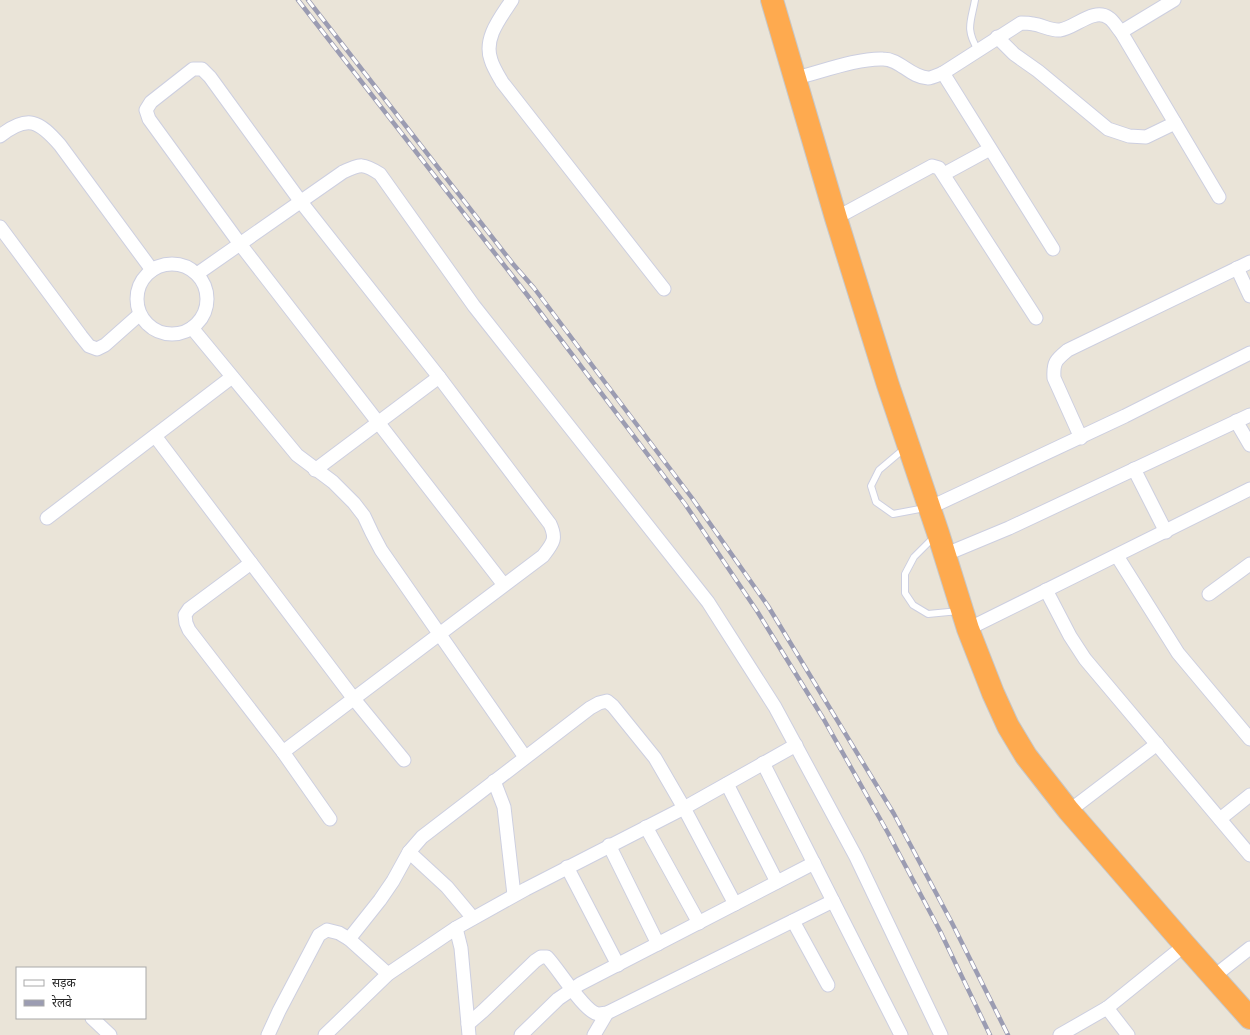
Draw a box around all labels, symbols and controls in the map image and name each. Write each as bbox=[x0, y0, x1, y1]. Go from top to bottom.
legend bbox=[16, 967, 146, 1019]
text: सड़क bbox=[52, 975, 77, 990]
text: रेलवे bbox=[52, 995, 72, 1010]

